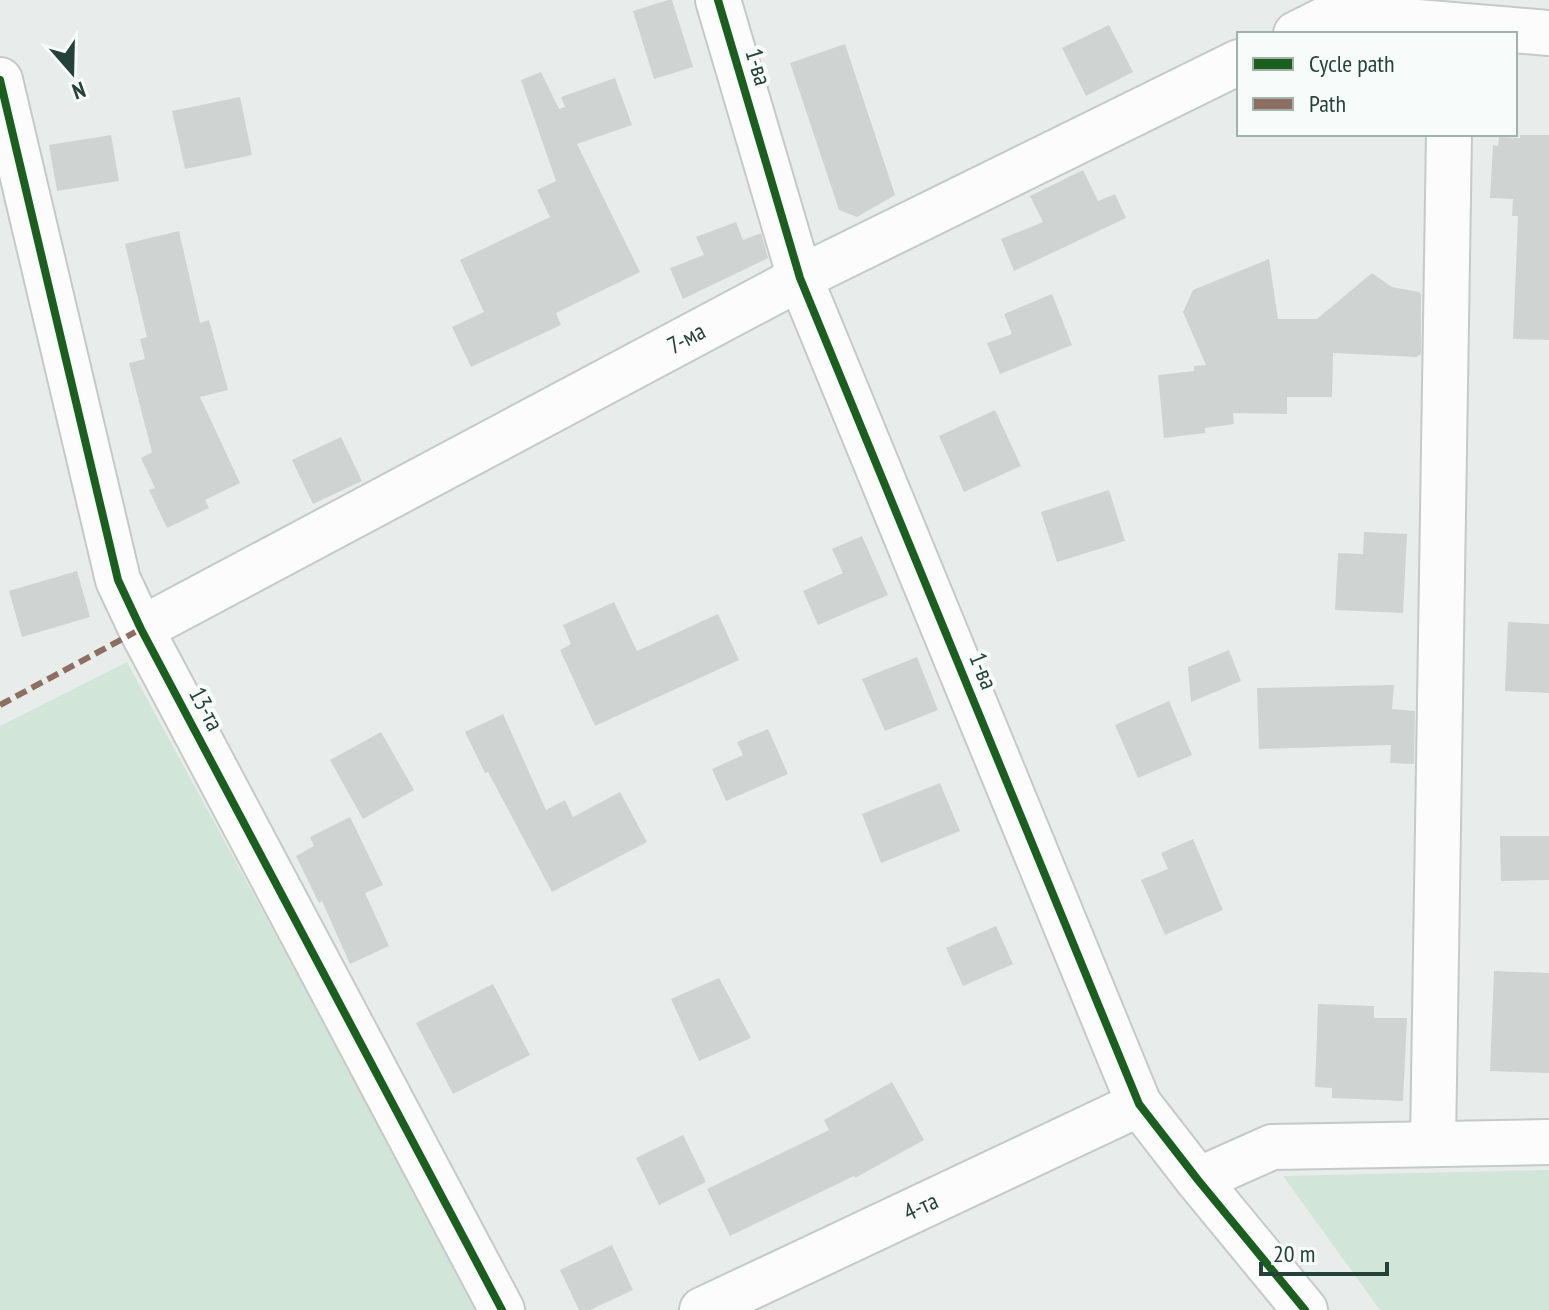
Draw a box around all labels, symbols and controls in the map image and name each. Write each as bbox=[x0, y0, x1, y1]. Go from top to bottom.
north arrow bbox=[32, 32, 112, 112]
legend bbox=[1237, 32, 1517, 136]
street label: 1-ва bbox=[738, 45, 779, 89]
text: Cycle path bbox=[1309, 48, 1395, 79]
text: N bbox=[68, 76, 89, 106]
text: Path bbox=[1309, 88, 1346, 119]
street label: 7-ма bbox=[662, 315, 711, 361]
street label: 1-ва bbox=[962, 648, 1005, 694]
street label: 13-та bbox=[182, 681, 231, 736]
street label: 4-та bbox=[898, 1185, 943, 1228]
scale bar bbox=[1261, 1226, 1387, 1276]
text: 20 m bbox=[1273, 1238, 1315, 1269]

